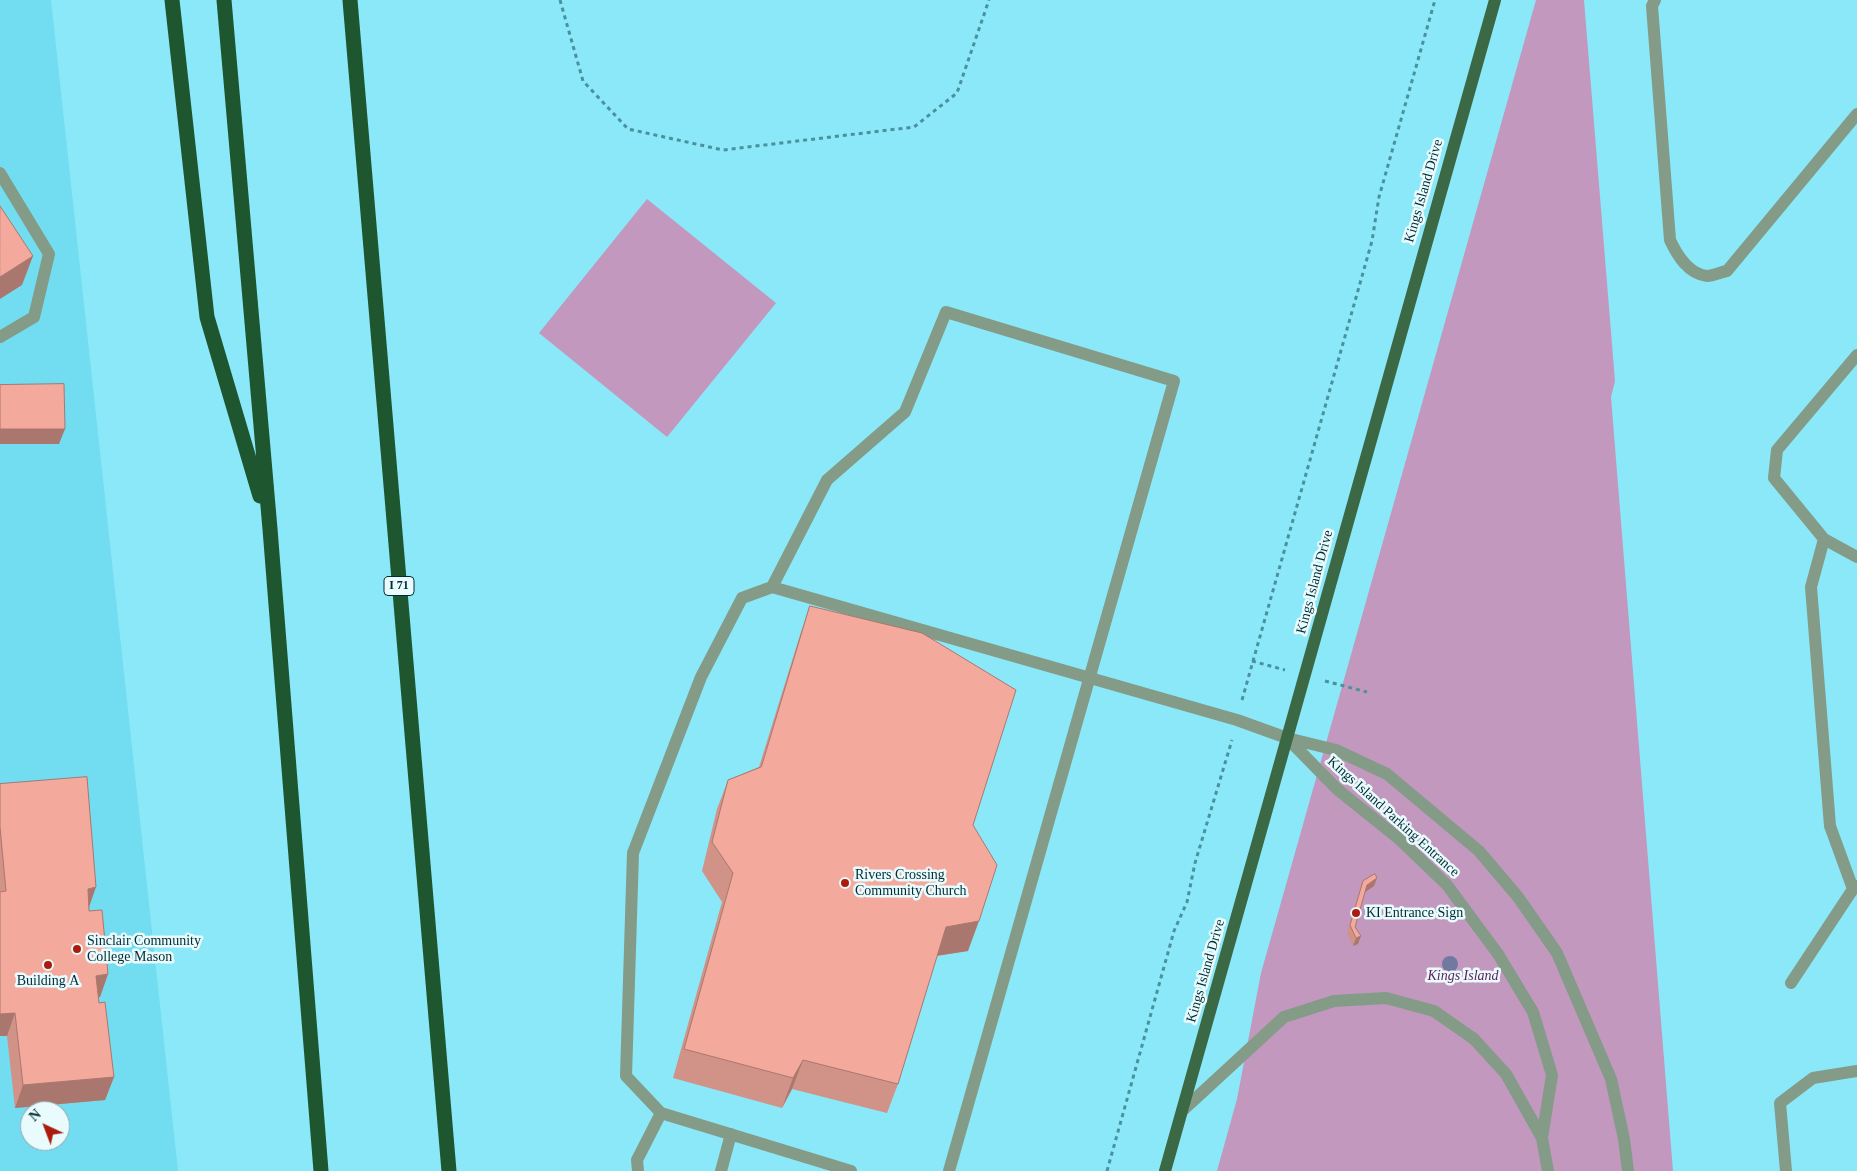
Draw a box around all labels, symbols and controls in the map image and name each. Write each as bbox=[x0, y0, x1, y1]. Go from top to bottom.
street label: Kings Island Drive bbox=[1401, 137, 1447, 245]
street label: Kings Island Drive bbox=[1293, 528, 1337, 636]
road number: I 71 bbox=[384, 576, 414, 596]
street label: Kings Island Parking Entrance bbox=[1324, 753, 1462, 881]
place label: Rivers Crossing Community Church bbox=[855, 867, 967, 900]
marker: Rivers Crossing Community Church bbox=[839, 877, 851, 889]
place label: KI Entrance Sign bbox=[1366, 905, 1463, 921]
marker: KI Entrance Sign bbox=[1350, 907, 1362, 919]
street label: Kings Island Drive bbox=[1183, 917, 1229, 1025]
place label: Sinclair Community College Mason bbox=[87, 933, 201, 966]
marker: Sinclair Community College Mason bbox=[71, 943, 83, 955]
marker: Building A bbox=[42, 959, 54, 971]
park label: Kings Island bbox=[1427, 968, 1499, 984]
place label: Building A bbox=[17, 973, 79, 989]
north arrow bbox=[20, 1101, 70, 1151]
text: N bbox=[26, 1106, 44, 1124]

